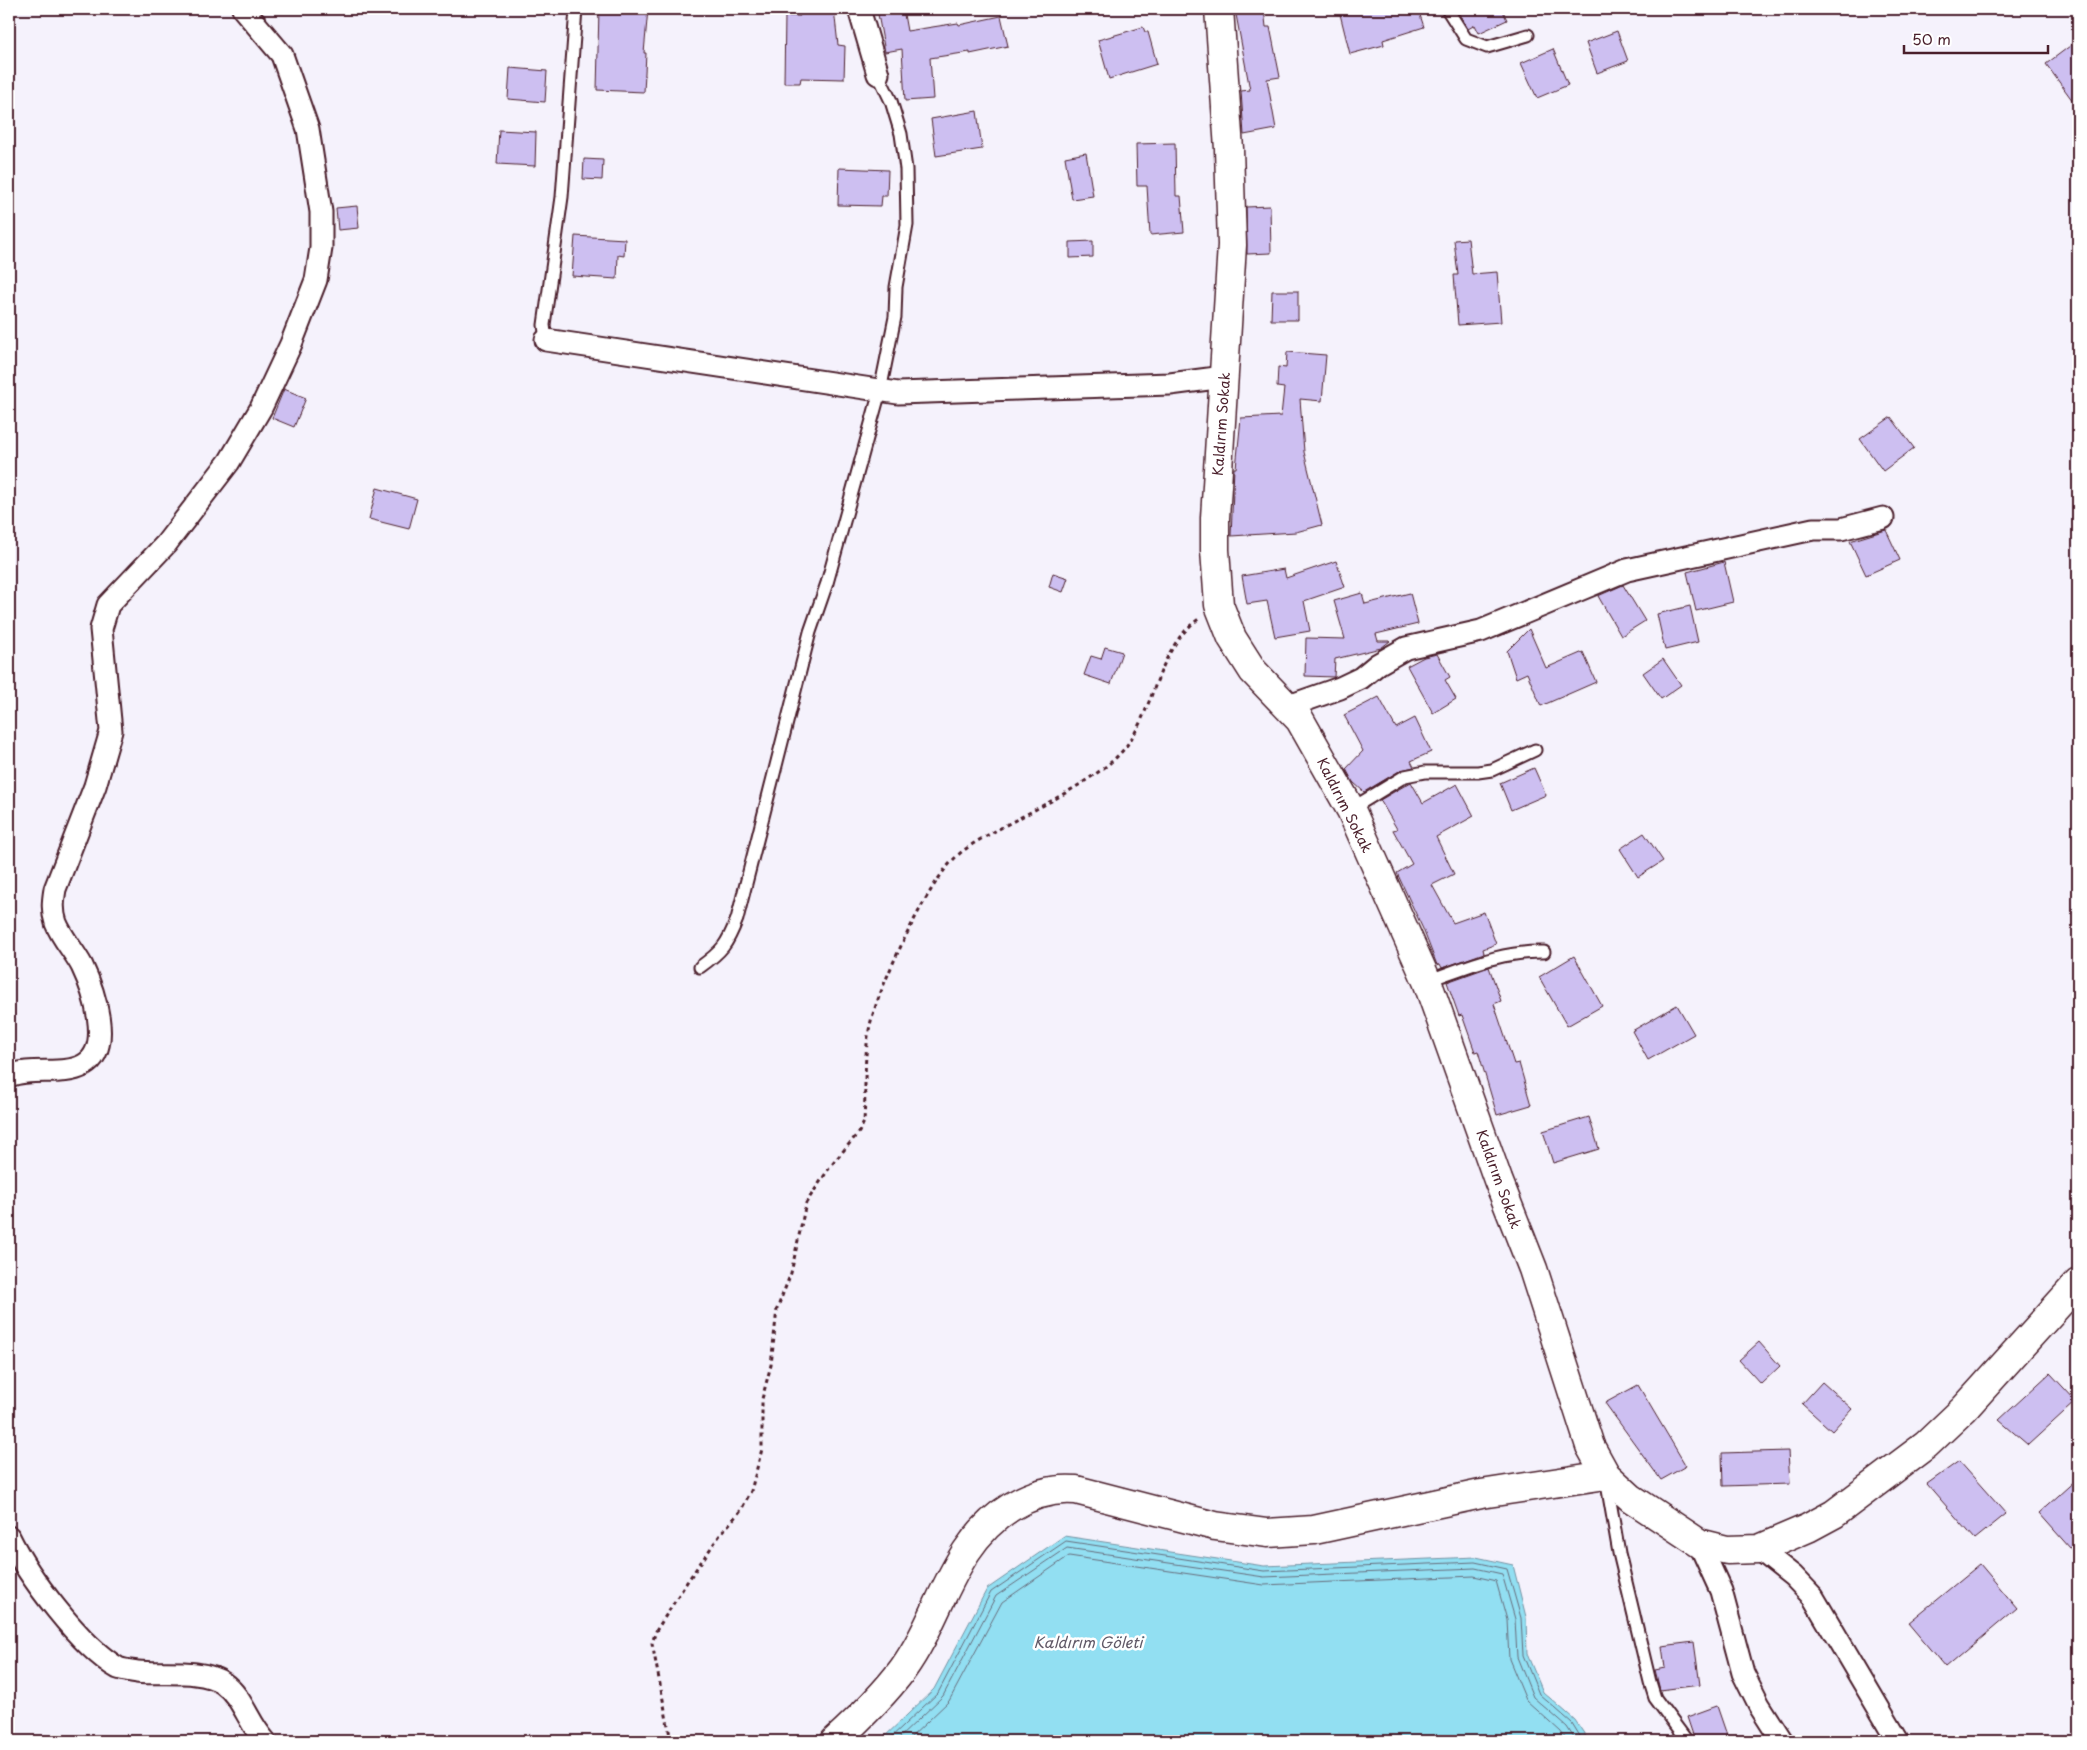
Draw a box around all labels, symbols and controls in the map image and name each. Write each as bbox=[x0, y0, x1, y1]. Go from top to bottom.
scale bar bbox=[1904, 22, 2048, 54]
text: 50 m bbox=[1912, 27, 1951, 50]
street label: Kaldırım Sokak bbox=[1207, 371, 1235, 477]
street label: Kaldırım Sokak bbox=[1312, 754, 1378, 856]
street label: Kaldırım Sokak bbox=[1471, 1126, 1527, 1232]
water label: Kaldırım Göleti bbox=[1033, 1630, 1145, 1653]

